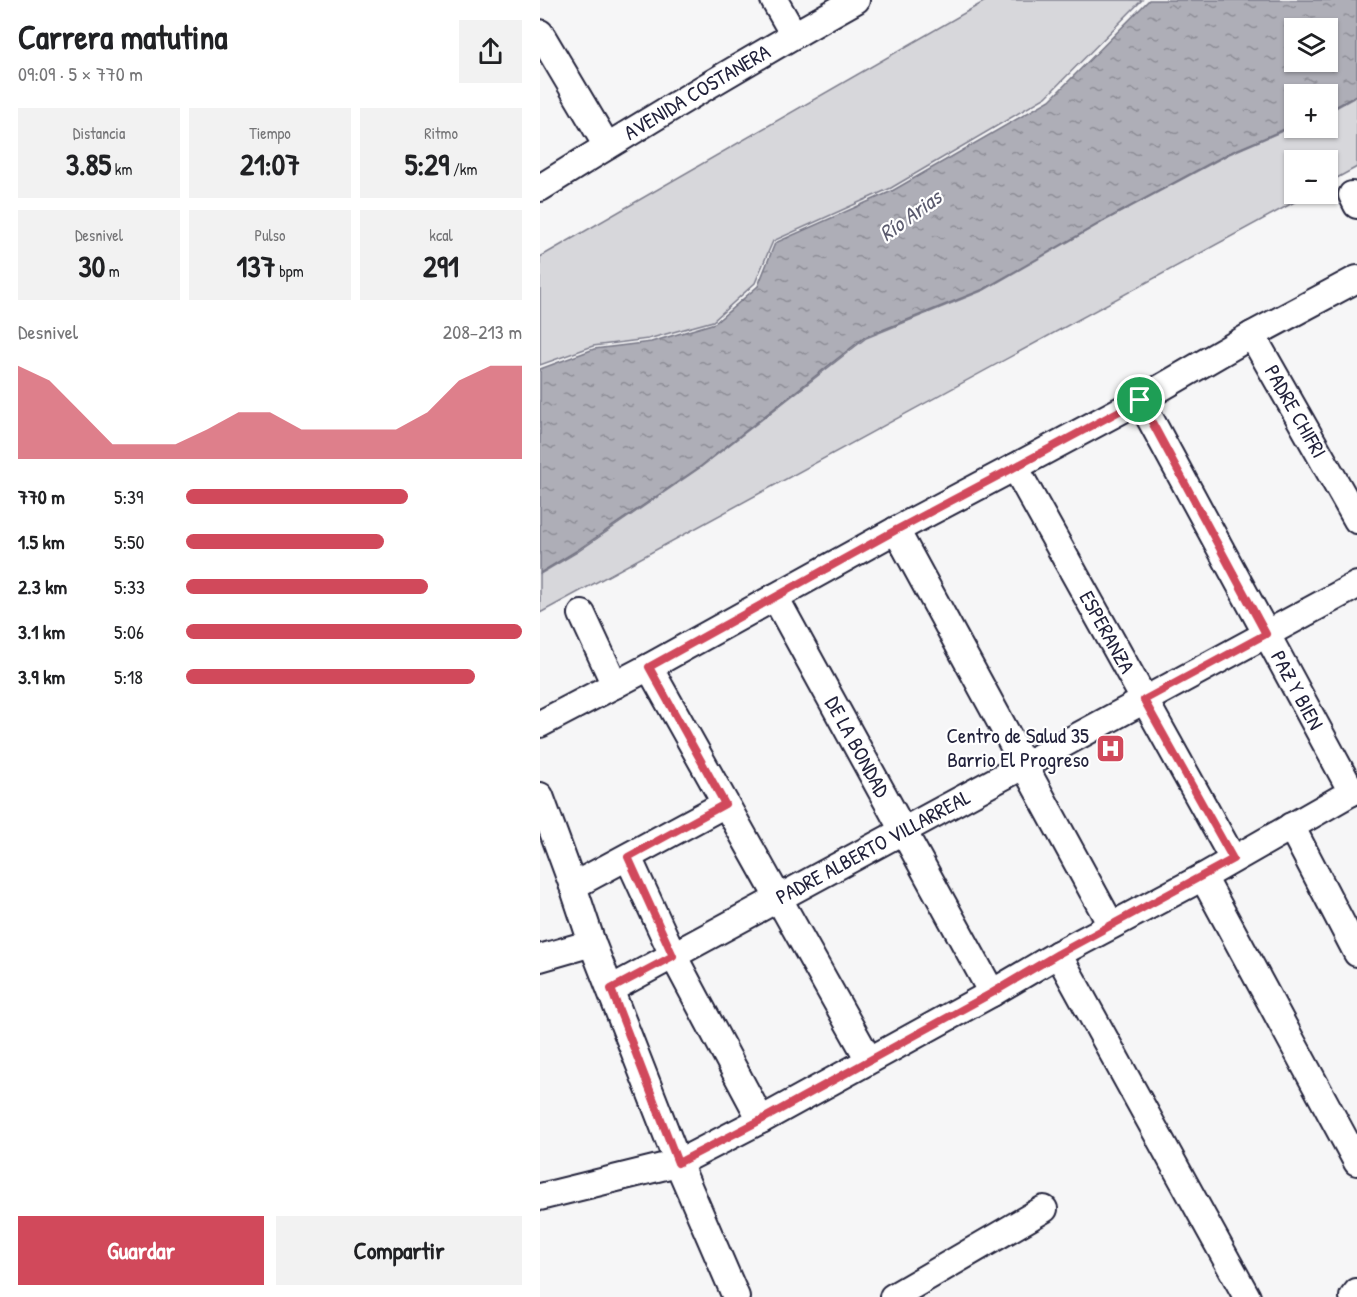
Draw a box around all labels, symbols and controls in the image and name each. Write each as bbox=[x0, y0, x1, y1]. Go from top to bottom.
text: Carrera matutina bbox=[18, 15, 227, 59]
map controls bbox=[1284, 18, 1338, 204]
button: layers bbox=[1284, 18, 1338, 72]
button: share bbox=[459, 20, 522, 83]
street label: AVENIDA COSTANERA bbox=[618, 37, 775, 147]
text: 09:09 · 5 × 770 m bbox=[18, 60, 143, 87]
button: + bbox=[1284, 84, 1338, 138]
text: Distancia bbox=[73, 122, 125, 144]
text: Tiempo bbox=[249, 122, 291, 144]
text: Ritmo bbox=[424, 122, 458, 144]
text: 3.85 bbox=[66, 144, 111, 184]
text: 21:07 bbox=[240, 144, 300, 184]
text: 5:29 bbox=[405, 144, 449, 184]
button: − bbox=[1284, 150, 1338, 204]
text: km bbox=[111, 158, 132, 180]
text: /km bbox=[449, 158, 477, 180]
water label: Río Arias bbox=[873, 181, 949, 248]
text: Desnivel bbox=[75, 224, 123, 246]
text: Pulso bbox=[255, 224, 285, 246]
text: kcal bbox=[429, 224, 453, 246]
text: 30 bbox=[78, 246, 105, 286]
text: 137 bbox=[236, 246, 276, 286]
text: 291 bbox=[423, 246, 459, 286]
text: m bbox=[105, 260, 120, 282]
text: bpm bbox=[276, 260, 304, 282]
text: Desnivel bbox=[18, 318, 78, 345]
text: 208–213 m bbox=[443, 318, 522, 345]
street label: PADRE CHIFRI bbox=[1258, 359, 1334, 463]
pin bbox=[1114, 374, 1165, 425]
icon: arrive bbox=[1123, 383, 1156, 416]
text: 770 m bbox=[18, 483, 65, 510]
text: 5:39 bbox=[114, 483, 143, 510]
text: 1.5 km bbox=[18, 528, 65, 555]
text: 5:50 bbox=[114, 528, 145, 555]
text: 2.3 km bbox=[18, 573, 67, 600]
text: 5:33 bbox=[114, 573, 145, 600]
street label: ESPERANZA bbox=[1073, 585, 1142, 678]
text: 3.1 km bbox=[18, 618, 65, 645]
text: 5:06 bbox=[114, 618, 144, 645]
street label: PAZ Y BIEN bbox=[1264, 645, 1331, 735]
text: 3.9 km bbox=[18, 663, 65, 690]
text: 5:18 bbox=[114, 663, 143, 690]
street label: DE LA BONDAD bbox=[818, 691, 897, 802]
place label: Centro de Salud 35 Barrio El Progreso bbox=[946, 721, 1089, 774]
hospital icon: Centro de Salud 35 Barrio El Progreso bbox=[1094, 732, 1126, 764]
street label: PADRE ALBERTO VILLARREAL bbox=[770, 782, 975, 911]
button: Guardar bbox=[18, 1216, 264, 1285]
button: Compartir bbox=[276, 1216, 522, 1285]

